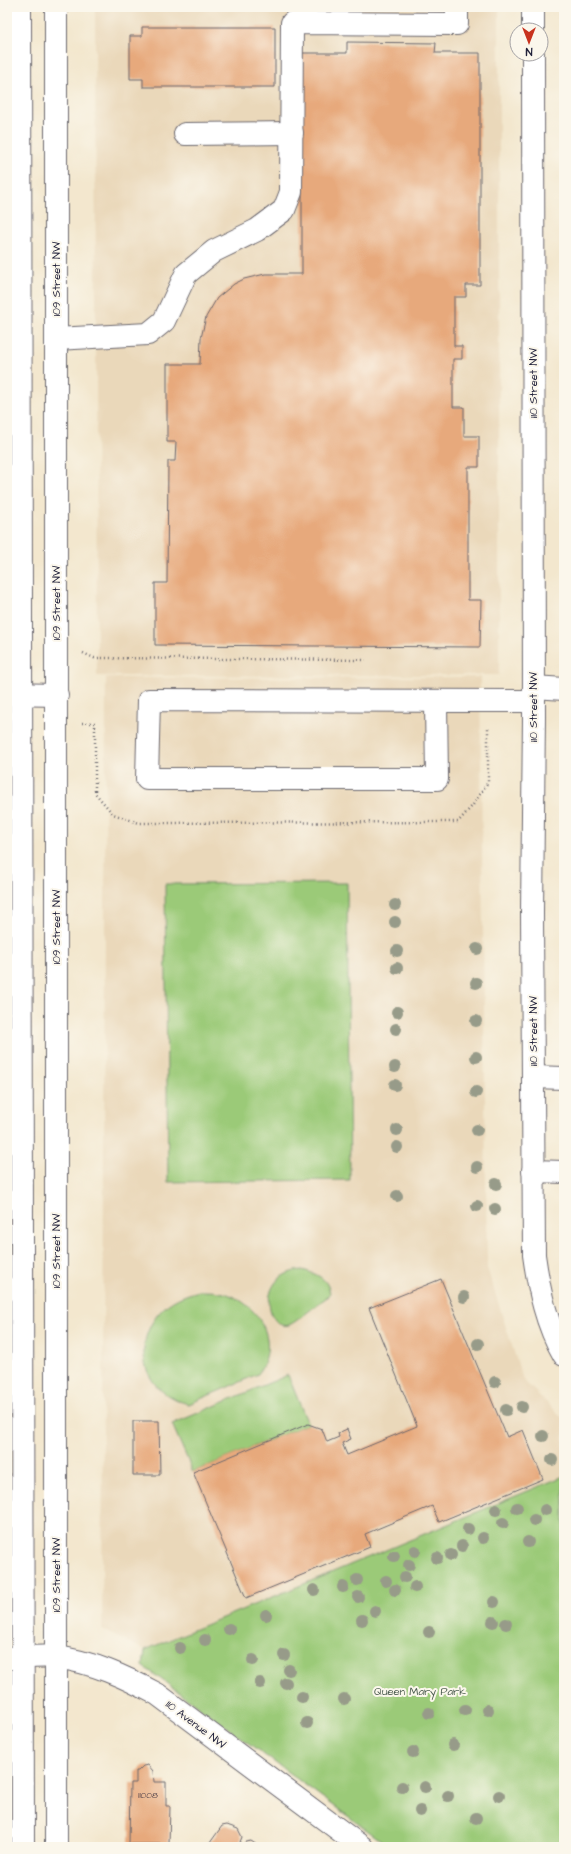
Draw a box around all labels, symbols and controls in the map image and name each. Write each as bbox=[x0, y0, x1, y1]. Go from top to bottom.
north arrow bbox=[509, 22, 549, 62]
text: N bbox=[525, 44, 532, 59]
street label: 109 Street NW bbox=[49, 241, 64, 316]
street label: 110 Street NW bbox=[526, 347, 541, 418]
street label: 109 Street NW bbox=[49, 565, 64, 640]
street label: 110 Street NW bbox=[526, 671, 541, 742]
street label: 109 Street NW bbox=[49, 889, 64, 964]
street label: 110 Street NW bbox=[526, 995, 541, 1066]
street label: 109 Street NW bbox=[49, 1213, 64, 1288]
street label: 109 Street NW bbox=[49, 1537, 64, 1612]
park label: Queen Mary Park bbox=[374, 1684, 466, 1700]
street label: 110 Avenue NW bbox=[163, 1697, 229, 1752]
house number: 11008 bbox=[138, 1789, 158, 1802]

